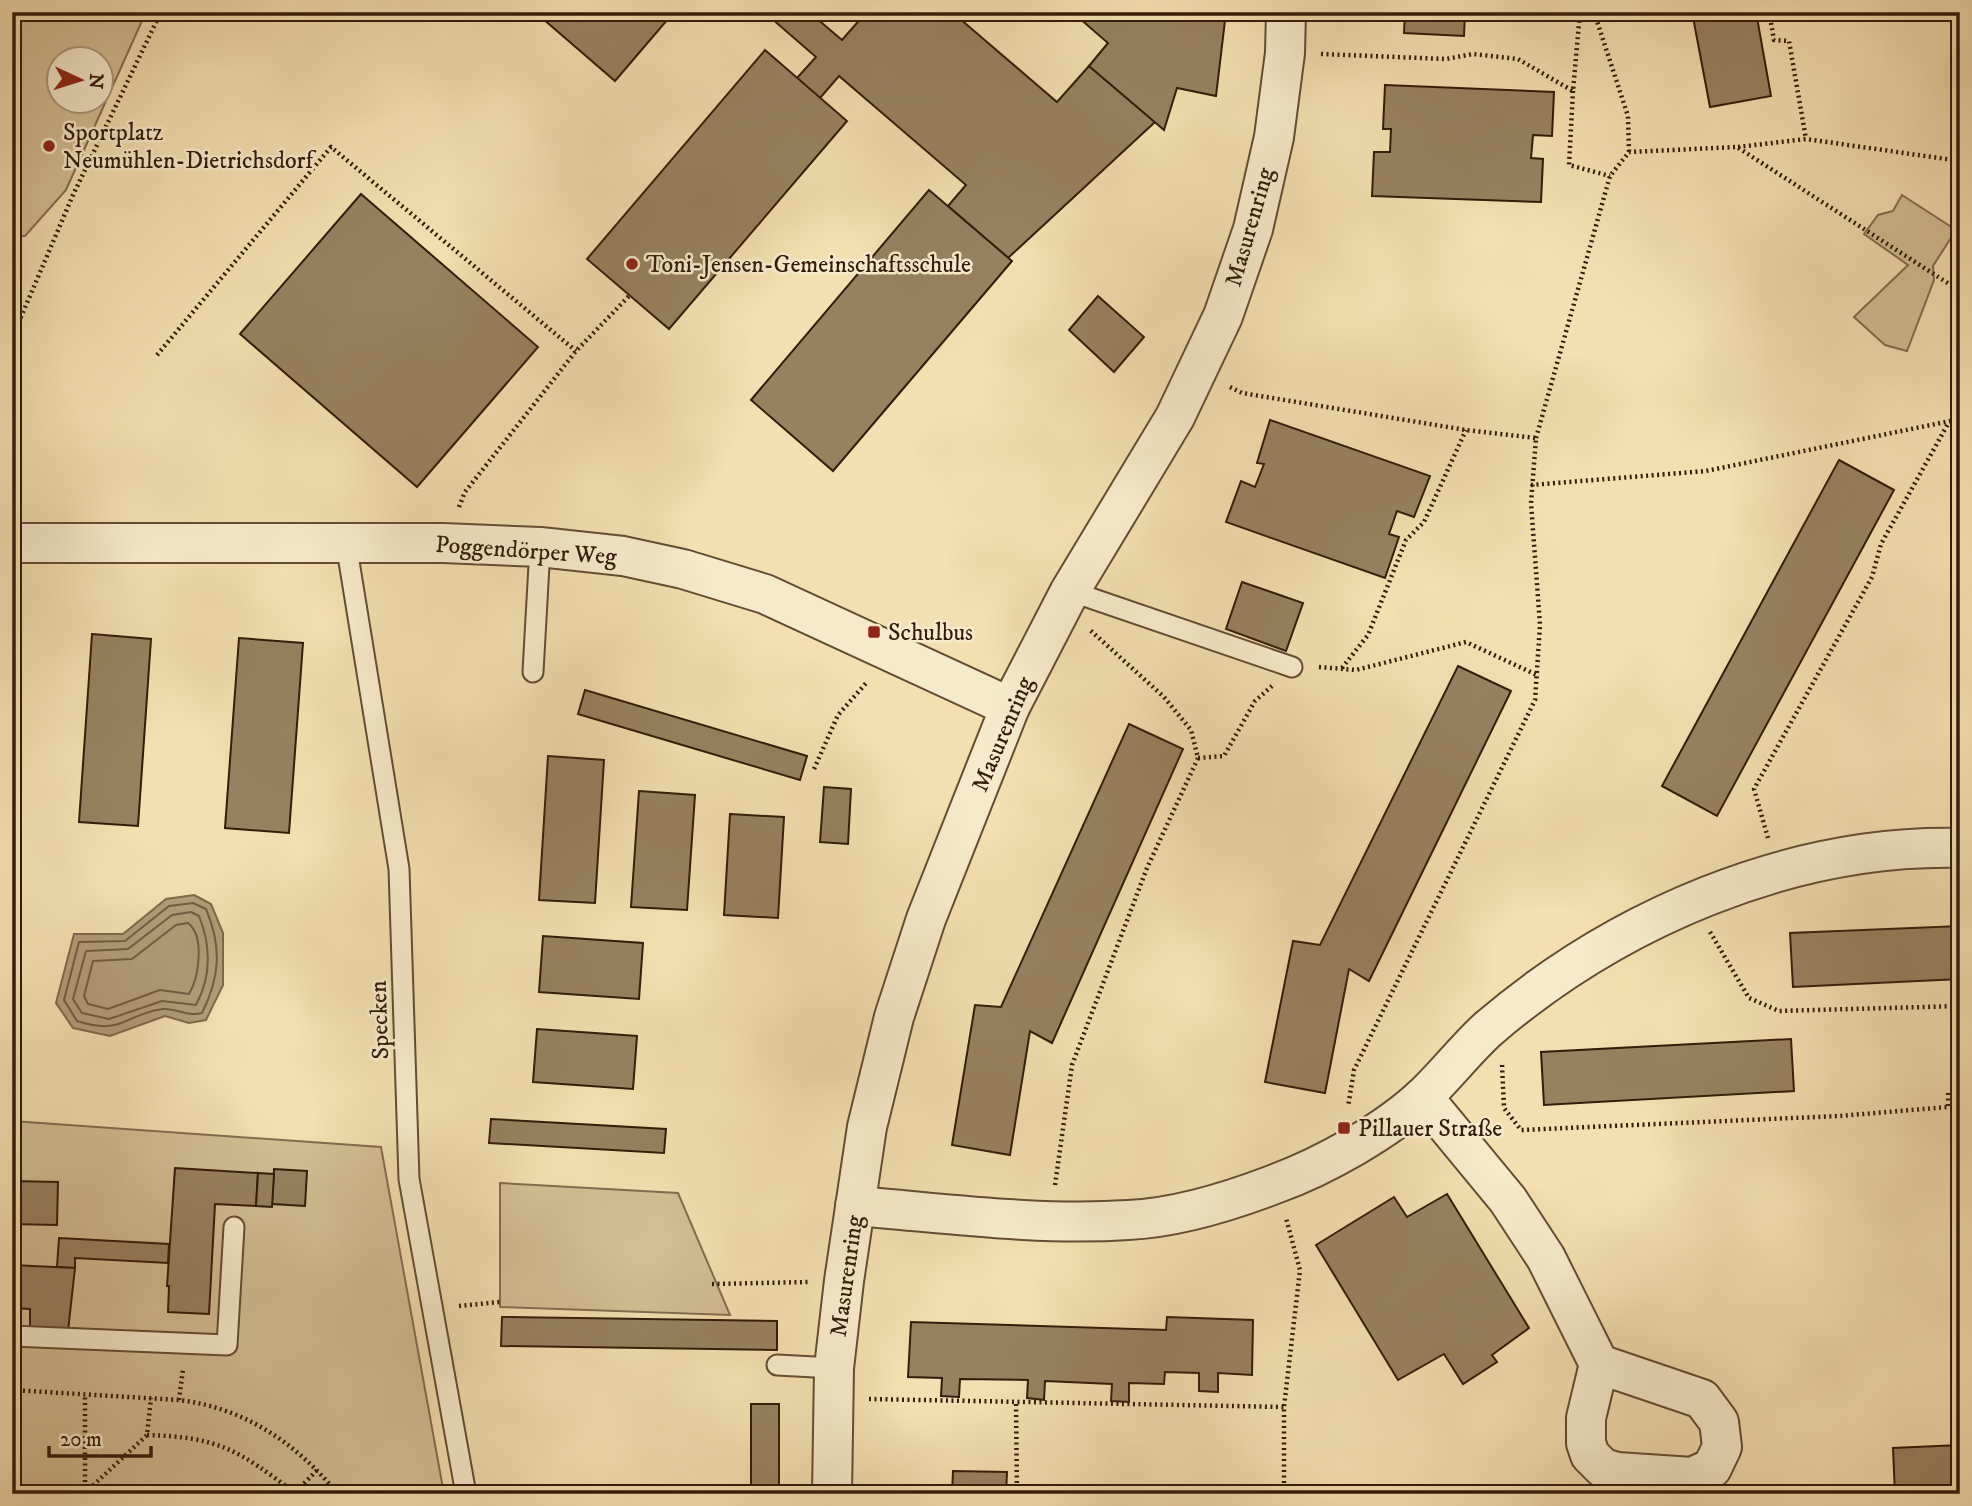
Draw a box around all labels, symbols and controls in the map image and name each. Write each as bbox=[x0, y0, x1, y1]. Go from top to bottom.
north arrow bbox=[46, 46, 116, 116]
text: N bbox=[83, 72, 107, 90]
place label: Sportplatz Neumühlen-Dietrichsdorf bbox=[63, 118, 316, 176]
marker: Sportplatz Neumühlen-Dietrichsdorf bbox=[41, 138, 57, 154]
street label: Masurenring bbox=[1219, 164, 1281, 290]
place label: Toni-Jensen-Gemeinschaftsschule bbox=[646, 250, 971, 280]
marker: Toni-Jensen-Gemeinschaftsschule bbox=[624, 256, 640, 272]
street label: Poggendörper Weg bbox=[434, 530, 618, 572]
place label: Schulbus bbox=[888, 618, 973, 648]
marker: Schulbus bbox=[866, 624, 882, 640]
street label: Masurenring bbox=[965, 672, 1041, 797]
street label: Specken bbox=[364, 979, 396, 1060]
place label: Pillauer Straße bbox=[1358, 1114, 1502, 1144]
marker: Pillauer Straße bbox=[1336, 1120, 1352, 1136]
street label: Masurenring bbox=[824, 1213, 870, 1339]
scale bar bbox=[49, 1415, 150, 1459]
text: 20 m bbox=[60, 1427, 102, 1453]

